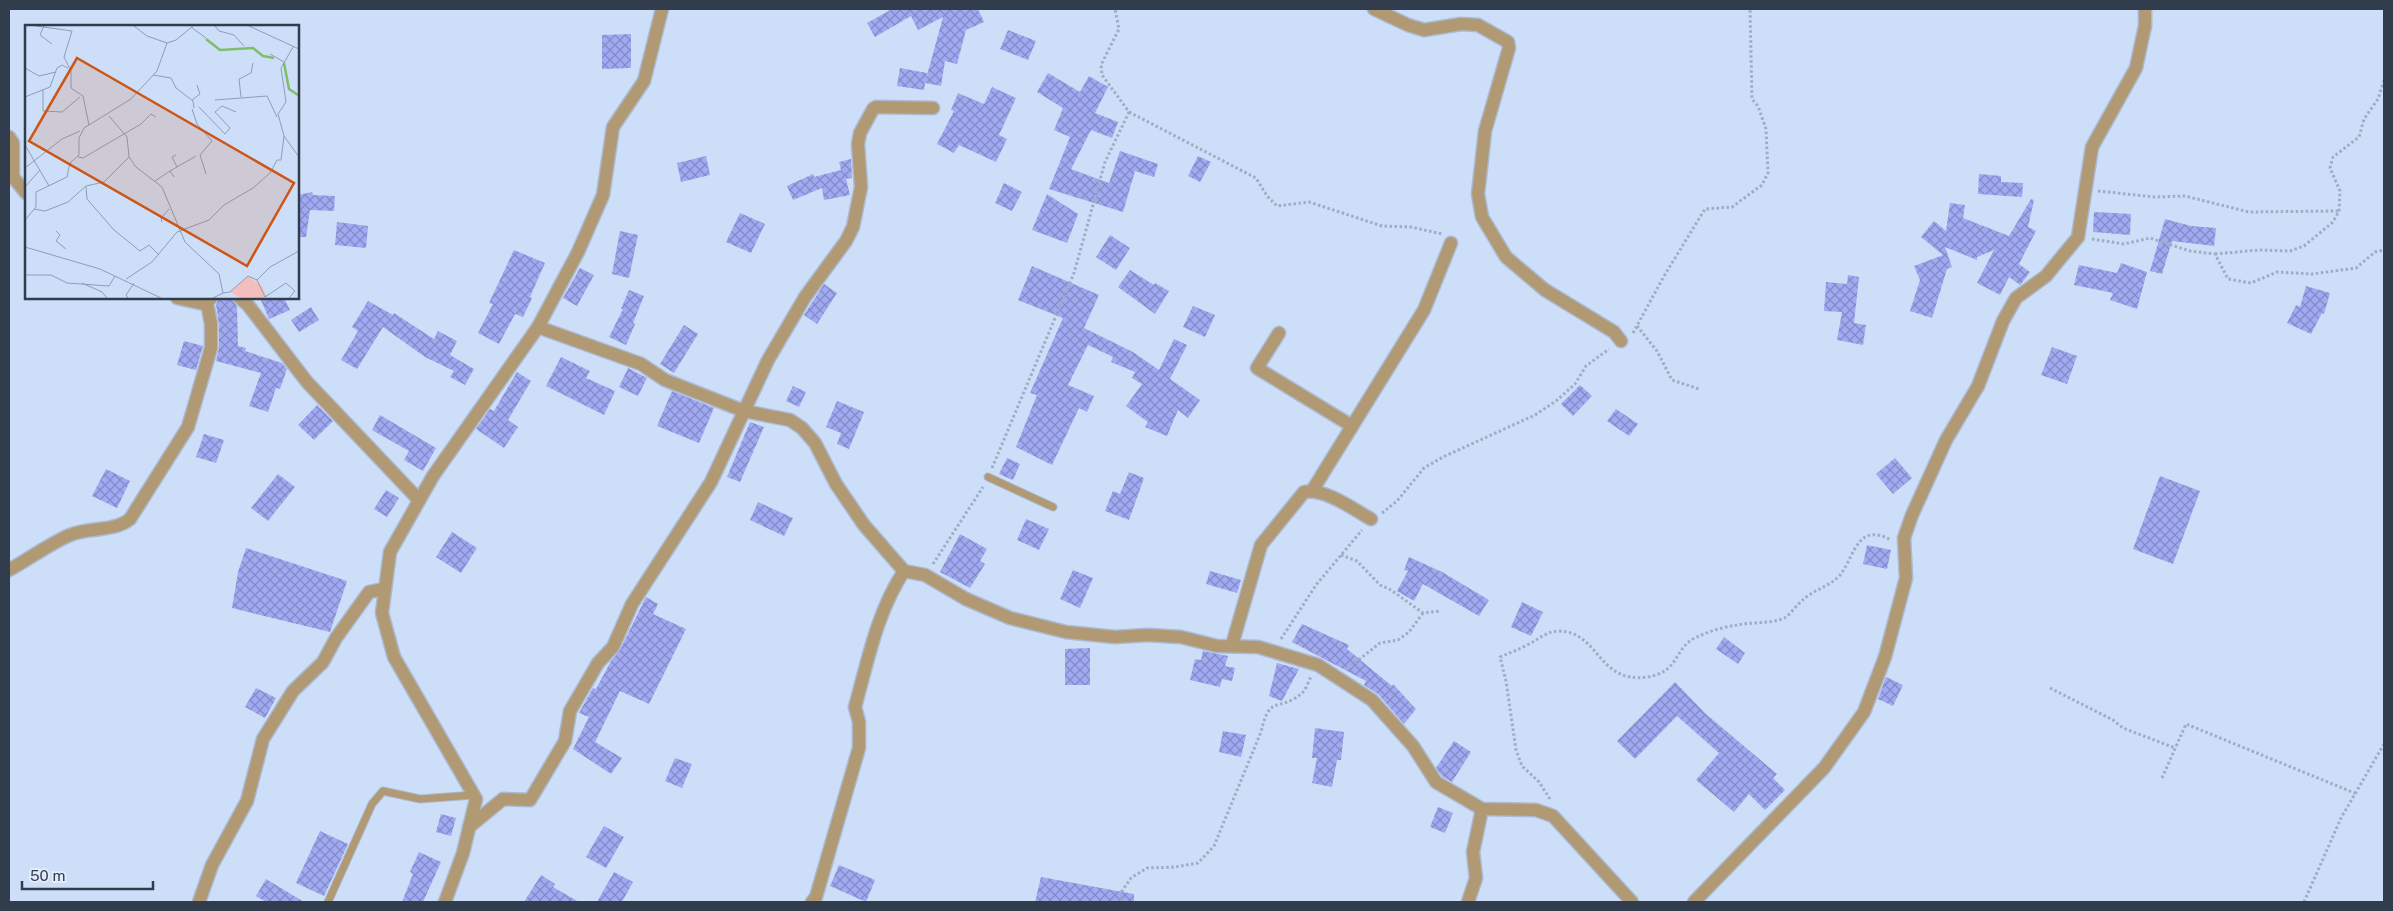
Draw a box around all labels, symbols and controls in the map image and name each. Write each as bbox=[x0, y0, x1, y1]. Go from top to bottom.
inset map bbox=[25, 25, 299, 299]
scale bar bbox=[22, 858, 154, 890]
text: 50 m bbox=[30, 867, 65, 884]

